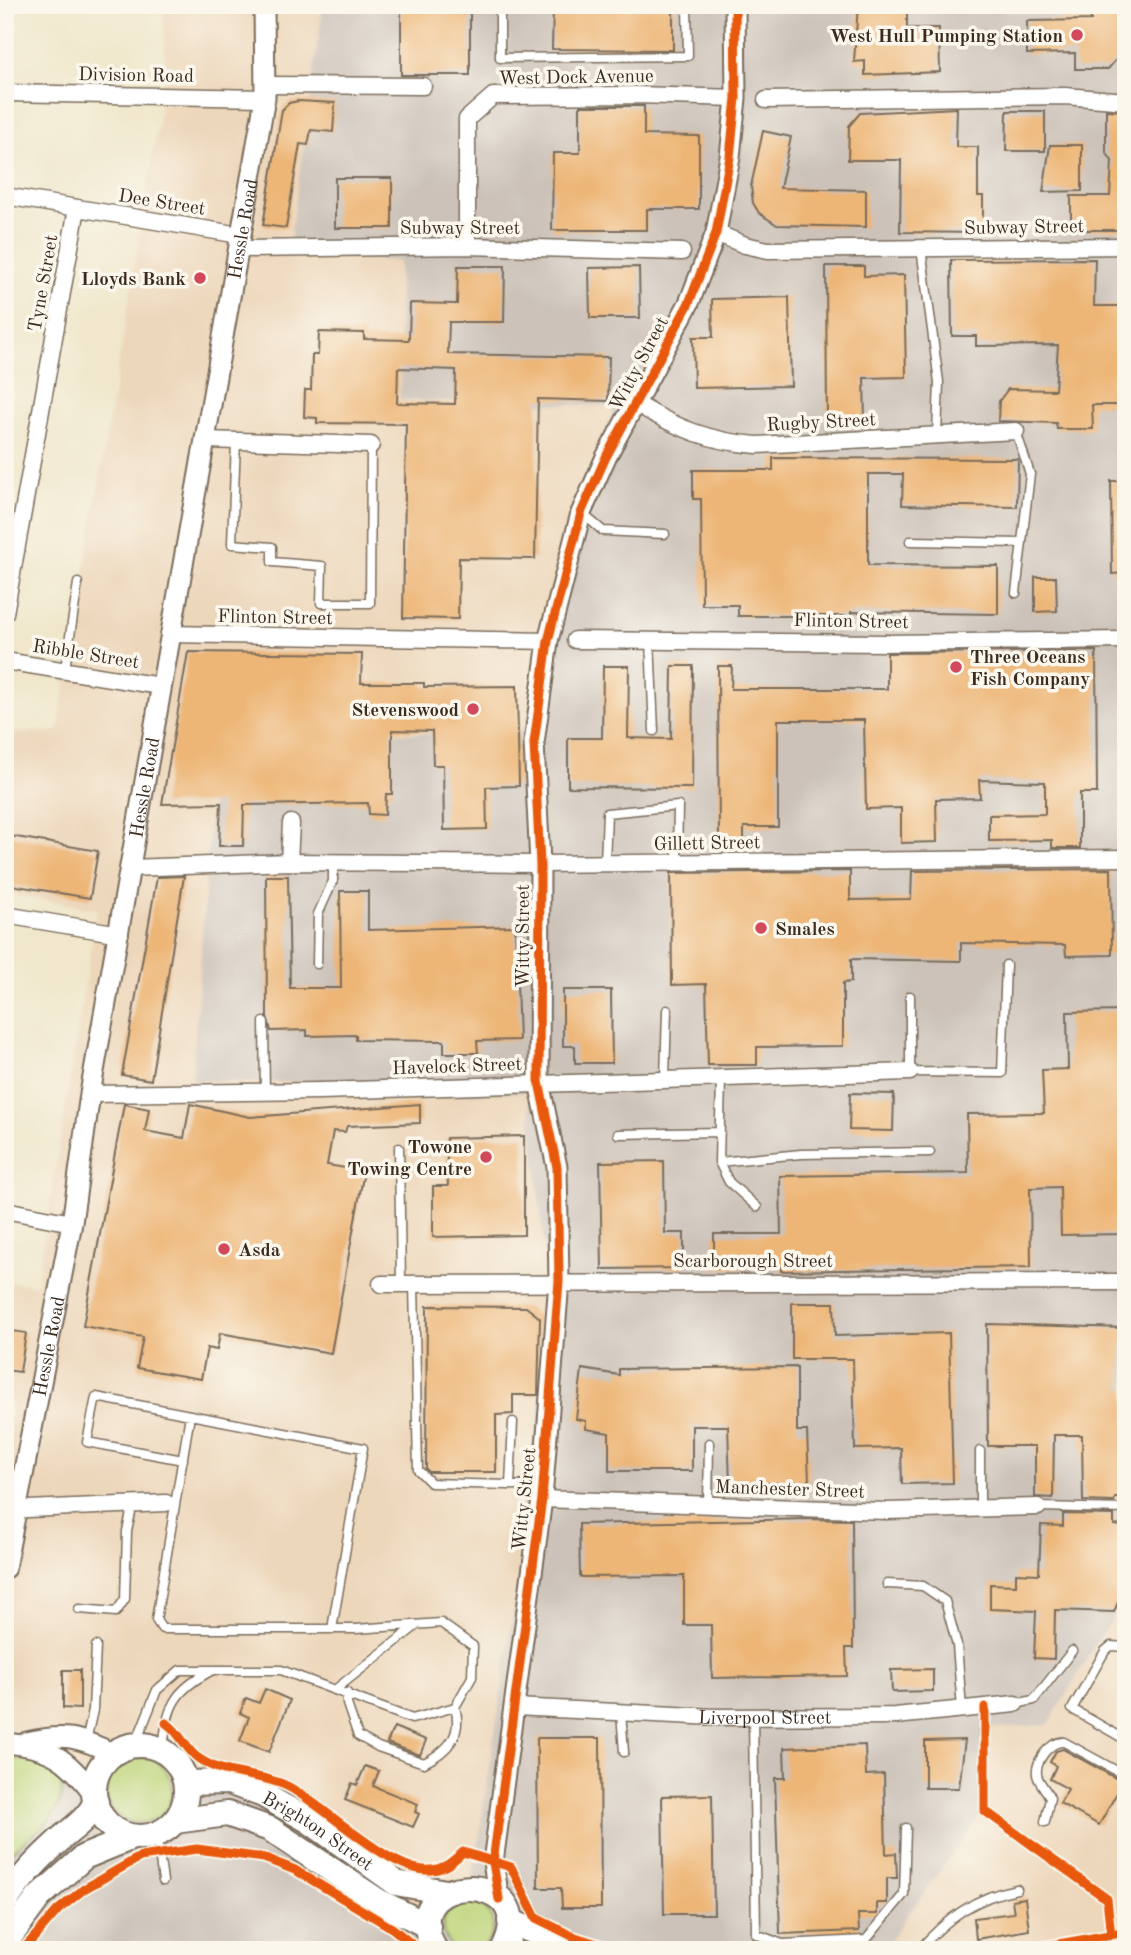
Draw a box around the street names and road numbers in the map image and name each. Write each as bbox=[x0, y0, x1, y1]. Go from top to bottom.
street label: Division Road bbox=[78, 66, 194, 87]
street label: West Dock Avenue bbox=[498, 68, 654, 89]
street label: Hessle Road bbox=[226, 178, 263, 281]
street label: Dee Street bbox=[117, 187, 207, 220]
street label: Subway Street bbox=[964, 218, 1084, 239]
street label: Subway Street bbox=[400, 220, 520, 239]
street label: Tyne Street bbox=[27, 233, 62, 333]
street label: Witty Street bbox=[607, 314, 673, 414]
street label: Rugby Street bbox=[766, 411, 876, 436]
street label: Flinton Street bbox=[217, 608, 333, 629]
street label: Flinton Street bbox=[793, 612, 909, 633]
street label: Ribble Street bbox=[31, 638, 140, 673]
street label: Hessle Road bbox=[128, 736, 165, 840]
street label: Gillett Street bbox=[653, 834, 761, 855]
street label: Witty Street bbox=[515, 884, 534, 988]
street label: Havelock Street bbox=[392, 1056, 522, 1079]
street label: Scarborough Street bbox=[673, 1253, 833, 1272]
street label: Hessle Road bbox=[32, 1295, 70, 1398]
street label: Witty Street bbox=[511, 1447, 540, 1552]
street label: Manchester Street bbox=[715, 1478, 865, 1503]
street label: Liverpool Street bbox=[698, 1709, 831, 1729]
street label: Brighton Street bbox=[258, 1789, 376, 1875]

